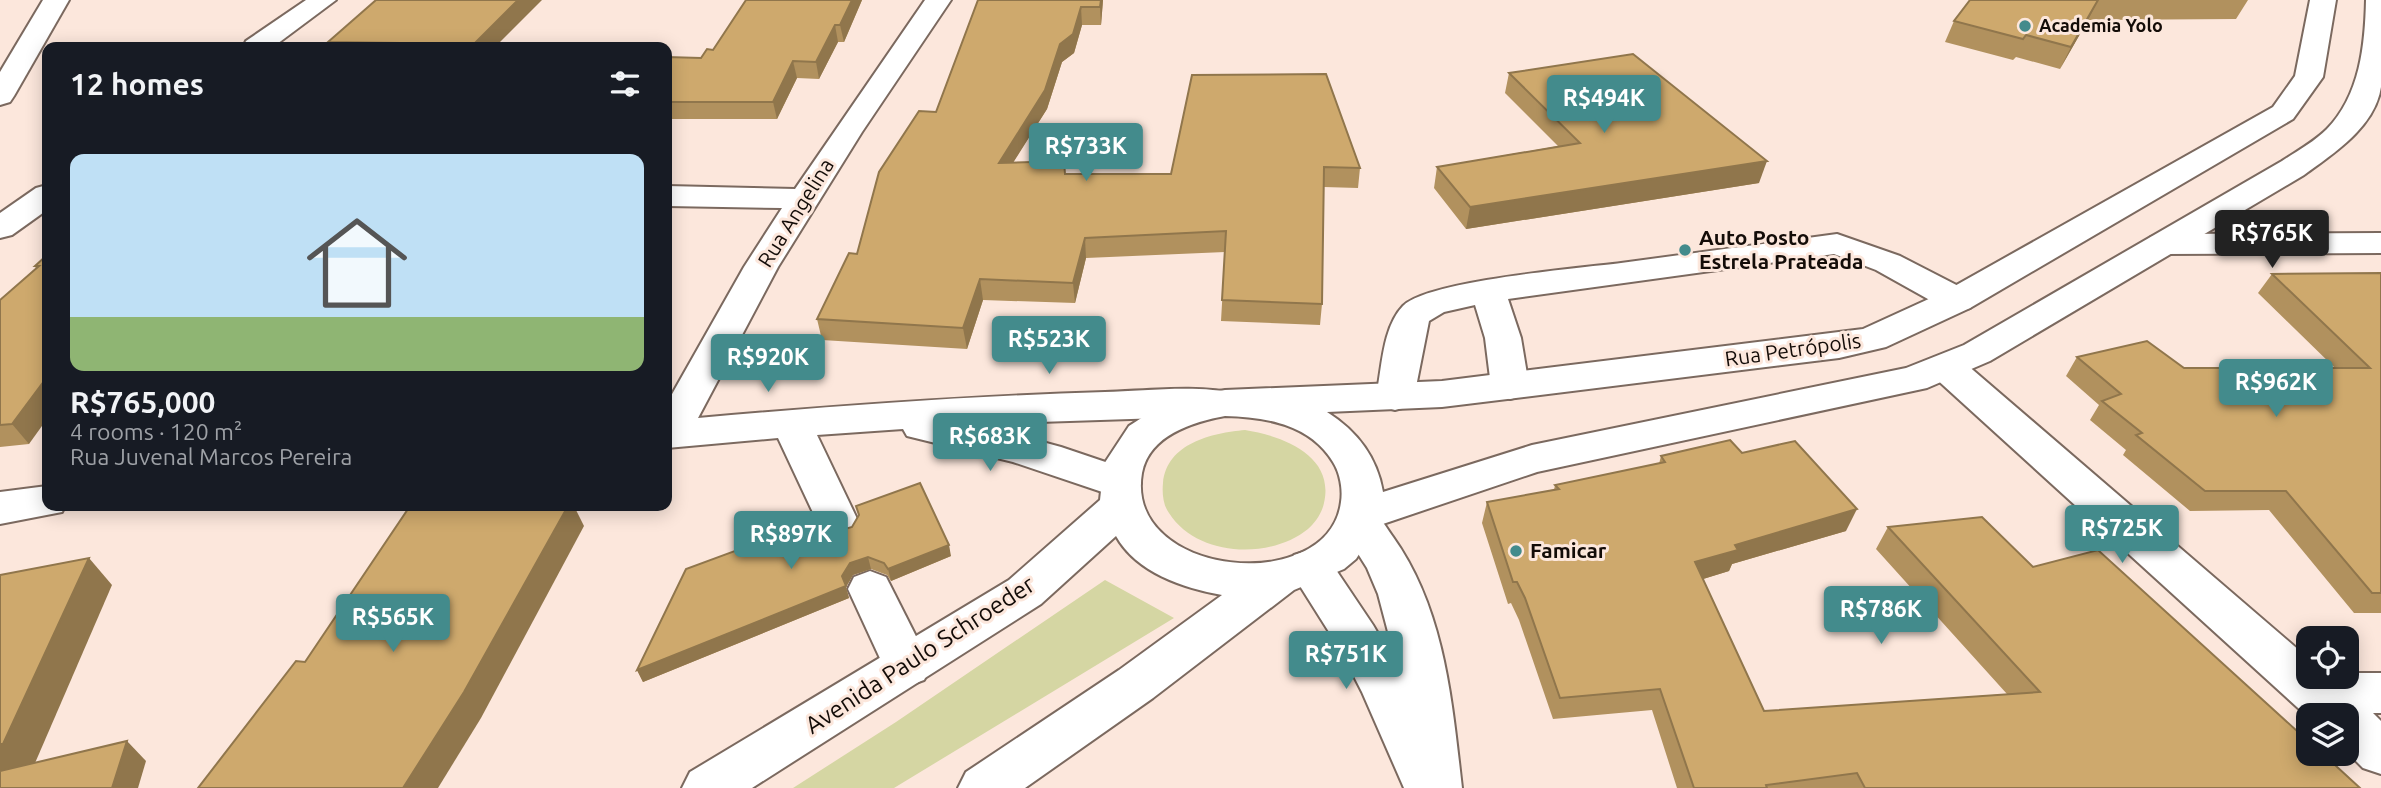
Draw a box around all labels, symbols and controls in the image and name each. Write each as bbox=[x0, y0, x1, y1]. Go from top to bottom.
place label: Academia Yolo bbox=[2039, 15, 2163, 35]
marker: Academia Yolo bbox=[2017, 18, 2033, 34]
icon: filters bbox=[606, 65, 644, 103]
text: 12 homes bbox=[70, 67, 204, 101]
pin: R$494K bbox=[1547, 76, 1661, 135]
text: R$494K bbox=[1563, 85, 1645, 110]
pin: R$733K bbox=[1029, 124, 1143, 183]
text: R$733K bbox=[1045, 133, 1127, 158]
street label: Rua Angelina bbox=[752, 154, 838, 271]
icon: home bbox=[294, 200, 420, 326]
pin: R$765K bbox=[2215, 210, 2329, 270]
text: R$765K bbox=[2231, 220, 2313, 245]
place label: Auto Posto Estrela Prateada bbox=[1699, 225, 1863, 273]
marker: Auto Posto Estrela Prateada bbox=[1677, 242, 1693, 258]
pin: R$523K bbox=[992, 316, 1106, 376]
text: R$523K bbox=[1008, 326, 1090, 351]
street label: Rua Petrópolis bbox=[1723, 328, 1862, 370]
pin: R$920K bbox=[711, 334, 825, 394]
text: R$920K bbox=[727, 344, 809, 369]
pin: R$962K bbox=[2219, 360, 2333, 419]
text: R$962K bbox=[2235, 369, 2317, 394]
text: R$765,000 bbox=[70, 385, 216, 419]
pin: R$683K bbox=[933, 414, 1047, 473]
text: 4 rooms · 120 m² bbox=[70, 419, 242, 444]
text: R$683K bbox=[949, 423, 1031, 448]
text: Rua Juvenal Marcos Pereira bbox=[70, 444, 352, 469]
pin: R$725K bbox=[2065, 505, 2179, 565]
pin: R$897K bbox=[734, 512, 848, 571]
text: R$725K bbox=[2081, 515, 2163, 540]
text: R$897K bbox=[750, 521, 832, 546]
place label: Famicar bbox=[1530, 538, 1607, 562]
marker: Famicar bbox=[1508, 543, 1524, 559]
street label: Avenida Paulo Schroeder bbox=[800, 570, 1039, 739]
pin: R$786K bbox=[1824, 586, 1938, 646]
pin: R$565K bbox=[336, 594, 450, 654]
text: R$786K bbox=[1840, 596, 1922, 621]
text: R$565K bbox=[352, 604, 434, 629]
map controls bbox=[2296, 626, 2359, 766]
button: locate bbox=[2296, 626, 2359, 689]
pin: R$751K bbox=[1289, 632, 1403, 691]
text: R$751K bbox=[1305, 641, 1387, 666]
button: layers bbox=[2296, 703, 2359, 766]

